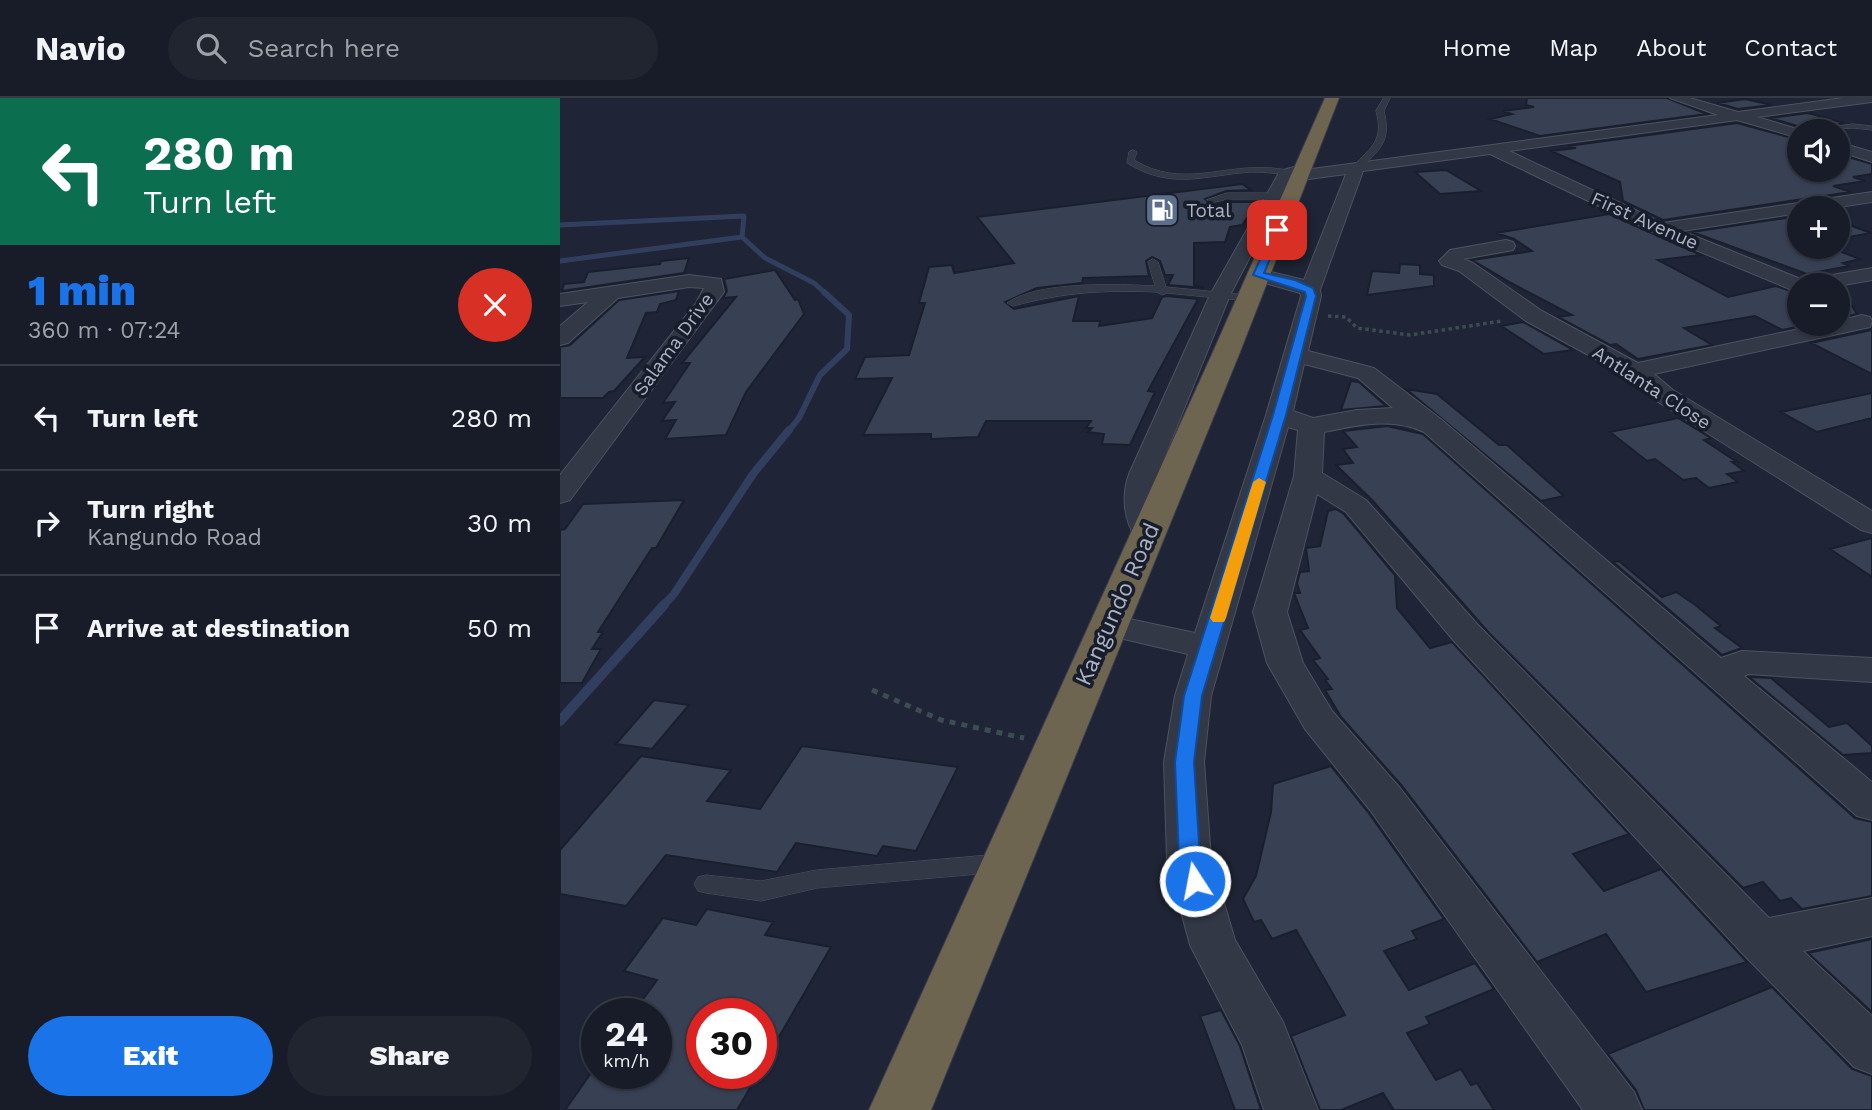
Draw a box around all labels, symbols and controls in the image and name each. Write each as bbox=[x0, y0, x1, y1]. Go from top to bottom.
search box bbox=[168, 17, 658, 80]
text: Navio bbox=[35, 29, 126, 68]
icon: search bbox=[192, 29, 230, 67]
text: Search here bbox=[248, 33, 400, 63]
text: Home bbox=[1443, 34, 1511, 62]
text: Map bbox=[1549, 34, 1598, 62]
text: About bbox=[1636, 34, 1706, 62]
text: Contact bbox=[1744, 34, 1837, 62]
map controls bbox=[1787, 119, 1850, 336]
button: sound bbox=[1787, 119, 1850, 182]
text: 280 m bbox=[143, 124, 295, 182]
icon: left bbox=[28, 126, 119, 217]
text: Turn left bbox=[143, 183, 276, 221]
street label: First Avenue bbox=[1588, 187, 1702, 254]
fuel station icon: Total bbox=[1143, 191, 1181, 229]
button: + bbox=[1787, 196, 1850, 259]
place label: Total bbox=[1186, 199, 1231, 222]
pin bbox=[1247, 200, 1307, 260]
icon: arrive bbox=[1258, 211, 1296, 249]
text: 1 min bbox=[28, 266, 136, 315]
button: close bbox=[458, 268, 532, 342]
button: − bbox=[1787, 273, 1850, 336]
street label: Salama Drive bbox=[628, 288, 718, 400]
text: 360 m · 07:24 bbox=[28, 317, 181, 344]
street label: Antlanta Close bbox=[1588, 341, 1715, 434]
icon: left bbox=[28, 399, 66, 437]
text: Turn left bbox=[87, 403, 198, 433]
text: 280 m bbox=[451, 403, 532, 433]
text: Turn right bbox=[87, 494, 214, 524]
icon: right bbox=[28, 504, 66, 542]
text: 30 m bbox=[467, 508, 532, 538]
street label: Kangundo Road bbox=[1070, 519, 1165, 690]
text: Kangundo Road bbox=[87, 524, 262, 551]
icon: arrive bbox=[28, 609, 66, 647]
text: Arrive at destination bbox=[87, 613, 350, 643]
text: 50 m bbox=[467, 613, 532, 643]
position arrow bbox=[1158, 844, 1232, 918]
speed limit sign: 30 bbox=[686, 998, 777, 1089]
text: 24 bbox=[605, 1013, 648, 1055]
button: Exit bbox=[28, 1016, 273, 1096]
button: Share bbox=[287, 1016, 532, 1096]
text: km/h bbox=[603, 1050, 650, 1071]

